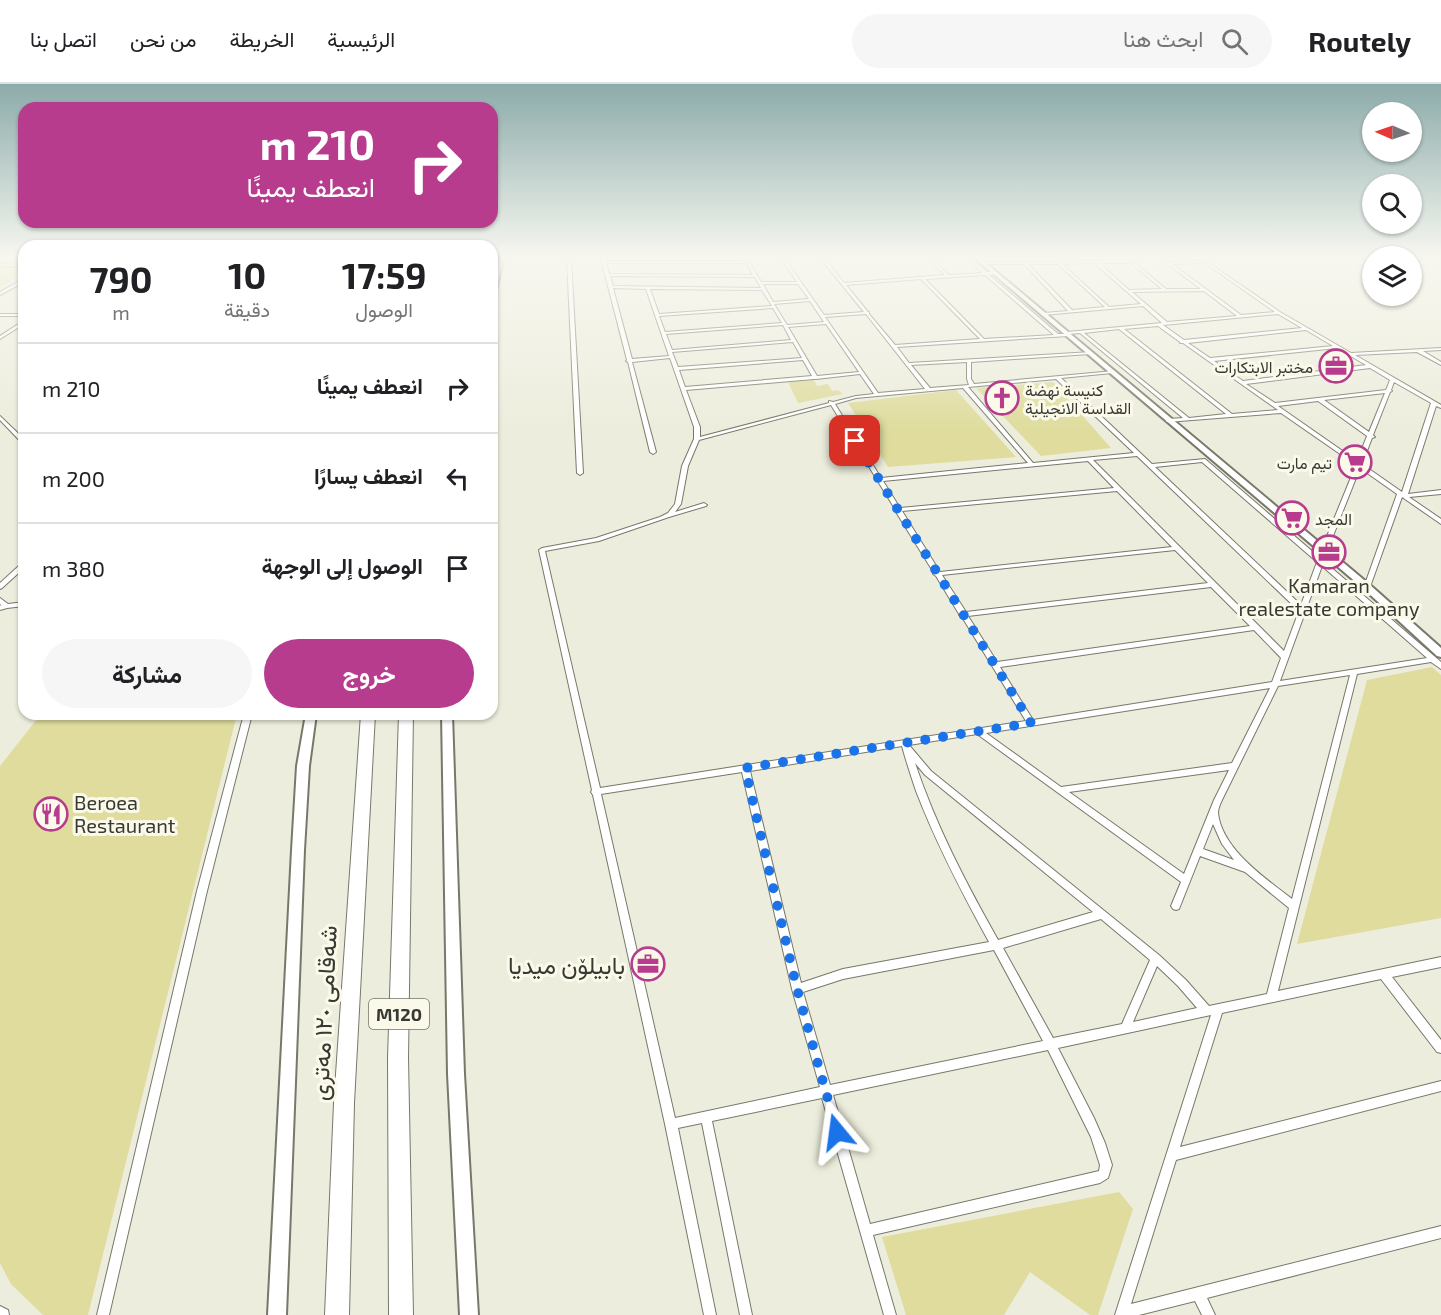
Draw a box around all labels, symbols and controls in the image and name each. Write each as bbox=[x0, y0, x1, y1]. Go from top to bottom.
search box bbox=[852, 14, 1272, 68]
text: Routely bbox=[1308, 24, 1411, 58]
text: ابحث هنا bbox=[1123, 25, 1203, 51]
icon: search bbox=[1218, 25, 1251, 58]
text: اتصل بنا bbox=[30, 26, 97, 51]
text: من نحن bbox=[130, 26, 196, 51]
text: الخريطة bbox=[229, 26, 294, 51]
text: الرئيسية bbox=[327, 26, 395, 51]
north arrow bbox=[1362, 102, 1422, 162]
map controls bbox=[1362, 102, 1422, 306]
text: 210 m bbox=[260, 118, 375, 168]
icon: right bbox=[396, 126, 474, 204]
text: انعطف يمينًا bbox=[246, 170, 375, 202]
button: search bbox=[1362, 174, 1422, 234]
button: layers bbox=[1362, 246, 1422, 306]
text: 10 bbox=[228, 253, 266, 296]
text: 17:59 bbox=[342, 253, 427, 296]
text: 790 bbox=[89, 257, 152, 300]
text: دقيقة bbox=[224, 297, 270, 321]
text: الوصول bbox=[355, 297, 413, 321]
text: m bbox=[112, 300, 130, 324]
office icon: مختبر الابتكارات bbox=[1318, 348, 1354, 384]
place label: مختبر الابتكارات bbox=[1214, 357, 1313, 378]
text: انعطف يمينًا bbox=[317, 372, 423, 398]
icon: right bbox=[441, 372, 474, 405]
text: 210 m bbox=[42, 375, 101, 401]
church icon: كنيسة نهضة القداسة الانجيلية bbox=[984, 380, 1020, 416]
place label: كنيسة نهضة القداسة الانجيلية bbox=[1025, 380, 1131, 418]
pin bbox=[829, 415, 880, 466]
icon: arrive bbox=[838, 424, 871, 457]
supermarket icon: تيم مارت bbox=[1337, 444, 1373, 480]
place label: تيم مارت bbox=[1277, 453, 1332, 474]
text: انعطف يسارًا bbox=[314, 462, 423, 488]
icon: left bbox=[441, 462, 474, 495]
text: 200 m bbox=[42, 465, 105, 491]
supermarket icon: المجد bbox=[1274, 500, 1310, 536]
place label: المجد bbox=[1315, 509, 1352, 529]
office icon: Kamaran realestate company bbox=[1311, 534, 1347, 570]
text: الوصول إلى الوجهة bbox=[261, 552, 423, 578]
icon: arrive bbox=[441, 552, 474, 585]
text: 380 m bbox=[42, 555, 105, 581]
place label: Kamaran realestate company bbox=[1238, 573, 1420, 620]
button: مشاركة bbox=[42, 639, 252, 708]
button: خروج bbox=[264, 639, 474, 708]
place label: Beroea Restaurant bbox=[74, 790, 176, 837]
restaurant icon: Beroea Restaurant bbox=[33, 796, 69, 832]
street label: شەقامی ١٢٠ مەتری bbox=[304, 925, 344, 1102]
office icon: بابیلۆن میدیا bbox=[630, 946, 666, 982]
place label: بابیلۆن میدیا bbox=[508, 950, 625, 981]
road number: M120 bbox=[369, 999, 429, 1029]
position arrow bbox=[805, 1100, 869, 1164]

